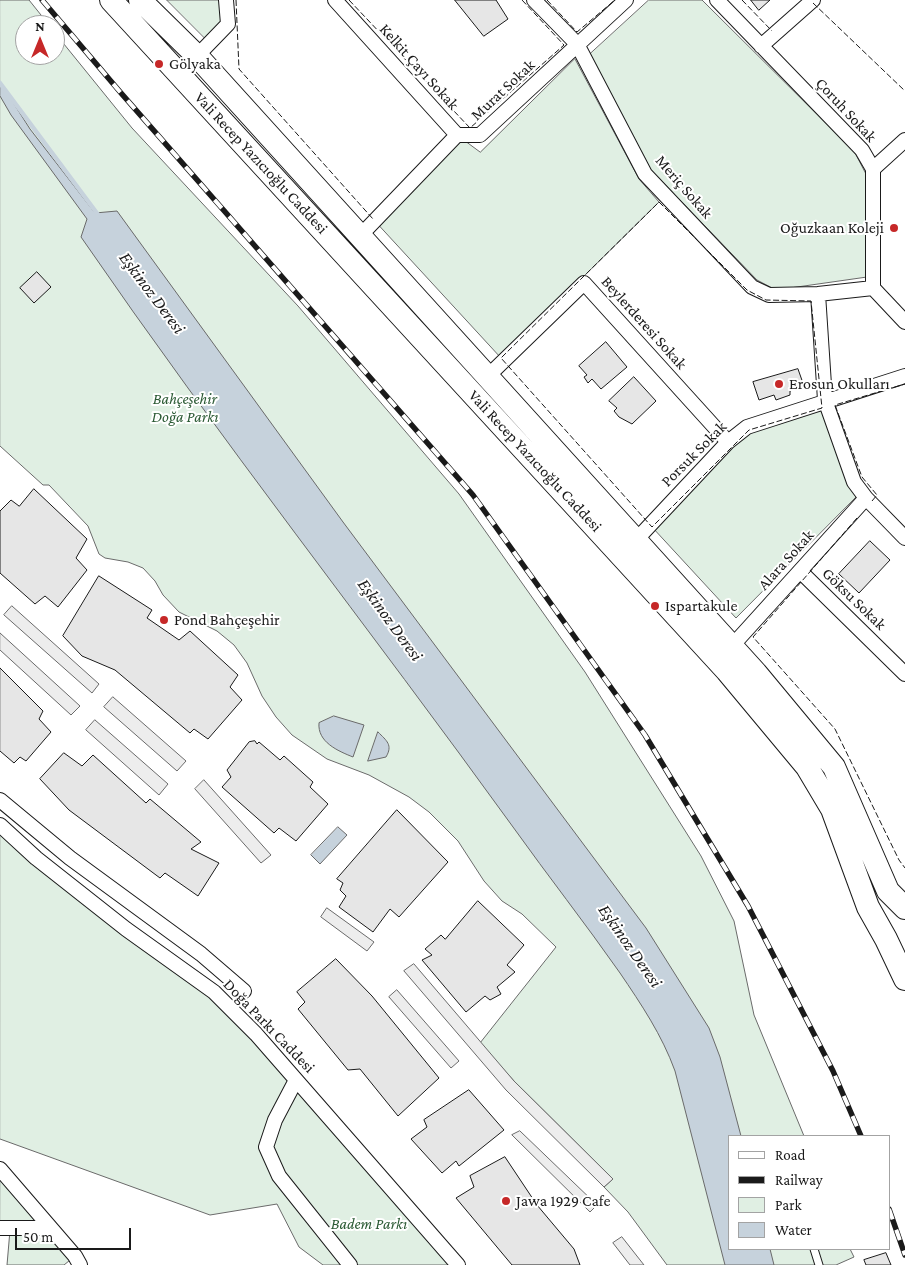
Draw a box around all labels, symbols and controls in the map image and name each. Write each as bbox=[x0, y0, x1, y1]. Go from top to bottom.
north arrow bbox=[15, 15, 65, 65]
text: N bbox=[35, 18, 45, 34]
street label: Kelkit Çayı Sokak bbox=[375, 20, 463, 114]
place label: Gölyaka bbox=[169, 54, 221, 74]
street label: Murat Sokak bbox=[467, 55, 539, 125]
marker: Gölyaka bbox=[153, 58, 165, 70]
street label: Çoruh Sokak bbox=[811, 74, 881, 146]
street label: Vali Recep Yazıcıoğlu Caddesi bbox=[190, 88, 332, 238]
street label: Meriç Sokak bbox=[651, 151, 717, 223]
place label: Oğuzkaan Koleji bbox=[780, 218, 884, 238]
marker: Oğuzkaan Koleji bbox=[888, 222, 900, 234]
water label: Eşkinoz Deresi bbox=[114, 248, 190, 338]
street label: Beylerderesi Sokak bbox=[597, 272, 691, 374]
place label: Erosun Okulları bbox=[789, 374, 890, 394]
marker: Erosun Okulları bbox=[773, 378, 785, 390]
street label: Vali Recep Yazıcıoğlu Caddesi bbox=[464, 386, 606, 536]
park label: Bahçeşehir Doğa Parkı bbox=[151, 389, 219, 427]
street label: Porsuk Sokak bbox=[657, 417, 731, 491]
street label: Alara Sokak bbox=[754, 526, 818, 594]
street label: Göksu Sokak bbox=[818, 564, 890, 634]
water label: Eşkinoz Deresi bbox=[353, 574, 427, 666]
place label: Ispartakule bbox=[665, 596, 738, 616]
marker: Ispartakule bbox=[649, 600, 661, 612]
place label: Pond Bahçeşehir bbox=[174, 610, 280, 630]
marker: Pond Bahçeşehir bbox=[158, 614, 170, 626]
water label: Eşkinoz Deresi bbox=[593, 900, 667, 992]
street label: Doğa Parkı Caddesi bbox=[219, 975, 319, 1077]
legend bbox=[728, 1135, 890, 1250]
text: Road bbox=[775, 1147, 805, 1163]
text: Railway bbox=[775, 1172, 823, 1188]
place label: Jawa 1929 Cafe bbox=[516, 1191, 611, 1211]
marker: Jawa 1929 Cafe bbox=[500, 1195, 512, 1207]
text: Park bbox=[775, 1197, 802, 1213]
park label: Badem Parkı bbox=[331, 1214, 407, 1234]
scale bar bbox=[18, 1218, 134, 1250]
text: Water bbox=[775, 1222, 812, 1238]
text: 50 m bbox=[23, 1229, 53, 1245]

